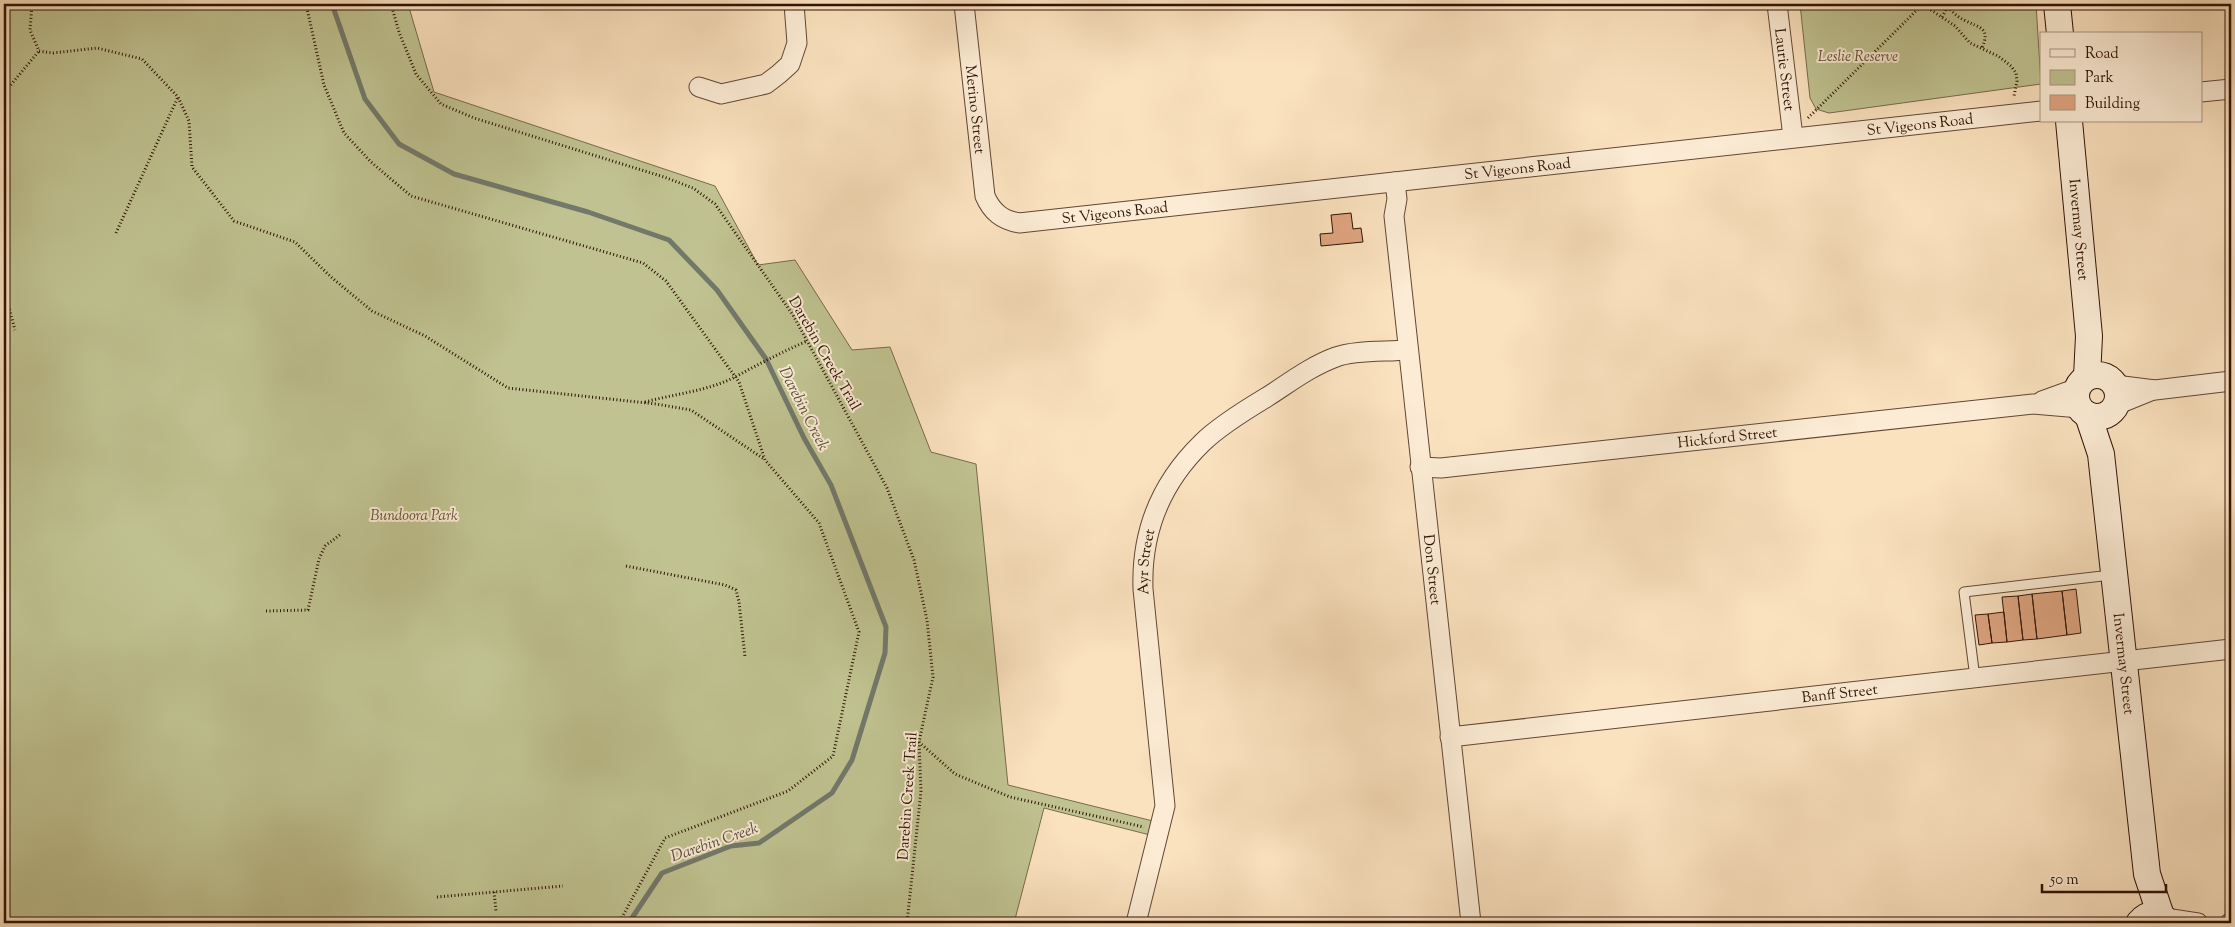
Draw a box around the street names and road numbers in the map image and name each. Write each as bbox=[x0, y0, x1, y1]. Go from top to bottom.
street label: Laurie Street bbox=[1768, 27, 1799, 112]
street label: Merino Street bbox=[959, 64, 989, 155]
street label: St Vigeons Road bbox=[1866, 109, 1975, 142]
street label: St Vigeons Road bbox=[1463, 154, 1572, 186]
street label: Invermay Street bbox=[2062, 178, 2093, 281]
street label: St Vigeons Road bbox=[1061, 198, 1170, 230]
street label: Darebin Creek Trail bbox=[785, 293, 865, 413]
street label: Hickford Street bbox=[1677, 423, 1778, 454]
street label: Ayr Street bbox=[1133, 527, 1161, 596]
street label: Don Street bbox=[1417, 533, 1445, 606]
street label: Invermay Street bbox=[2106, 612, 2138, 716]
street label: Banff Street bbox=[1801, 680, 1879, 709]
street label: Darebin Creek Trail bbox=[894, 731, 923, 861]

